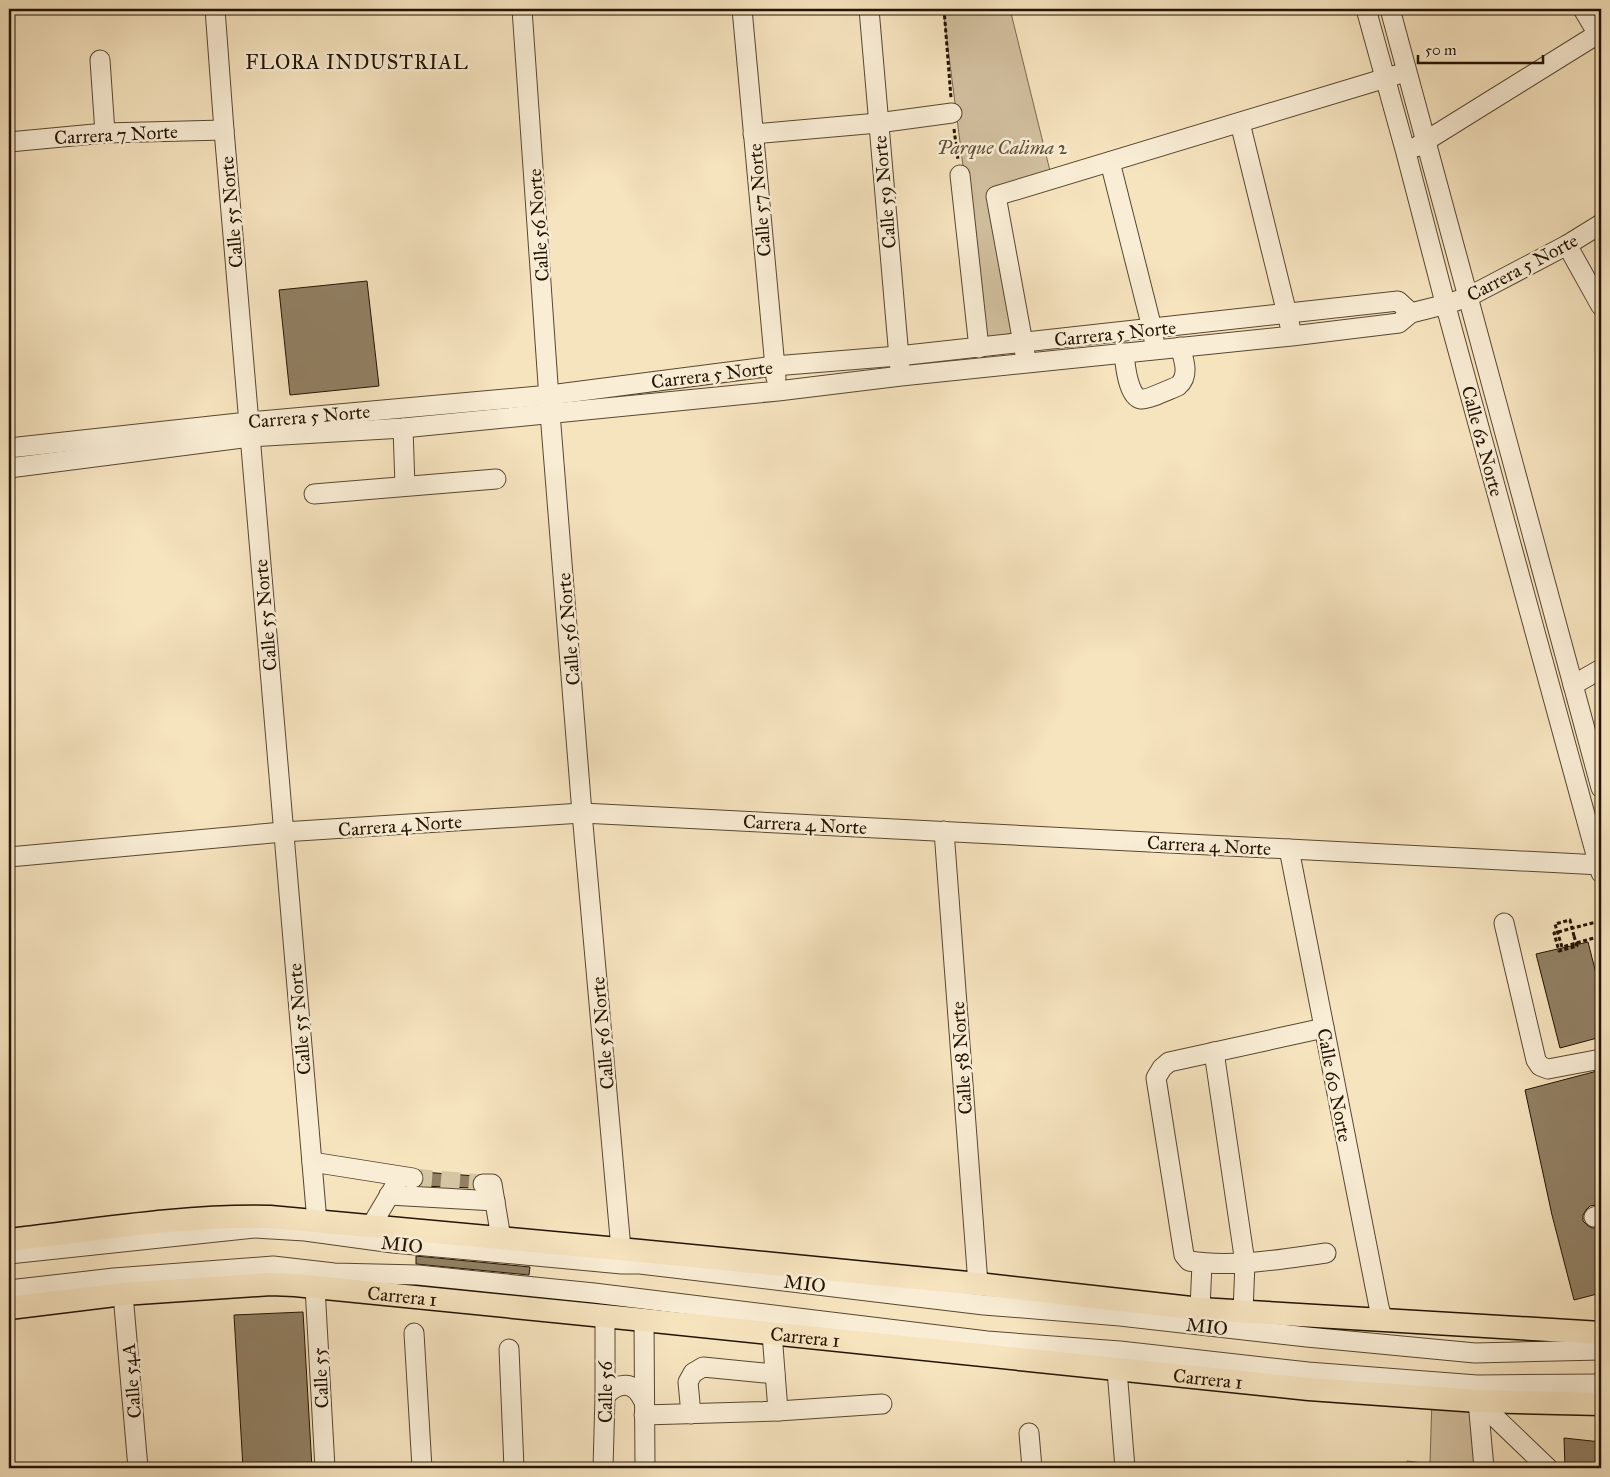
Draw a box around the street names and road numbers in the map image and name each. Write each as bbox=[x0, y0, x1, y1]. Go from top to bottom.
street label: Carrera 7 Norte bbox=[54, 120, 178, 149]
street label: Calle 59 Norte bbox=[868, 134, 901, 250]
street label: Calle 57 Norte bbox=[743, 142, 776, 257]
street label: Calle 55 Norte bbox=[215, 155, 248, 269]
street label: Calle 56 Norte bbox=[523, 168, 554, 282]
street label: Carrera 5 Norte bbox=[1463, 229, 1582, 306]
street label: Carrera 5 Norte bbox=[1053, 316, 1177, 351]
street label: Carrera 5 Norte bbox=[650, 356, 774, 393]
street label: Calle 62 Norte bbox=[1457, 383, 1508, 499]
street label: Carrera 5 Norte bbox=[247, 400, 371, 433]
street label: Calle 55 Norte bbox=[249, 558, 282, 672]
street label: Calle 56 Norte bbox=[552, 572, 585, 686]
street label: Carrera 4 Norte bbox=[337, 810, 463, 841]
street label: Carrera 4 Norte bbox=[742, 810, 868, 839]
street label: Carrera 4 Norte bbox=[1146, 831, 1272, 860]
street label: Calle 55 Norte bbox=[283, 962, 316, 1076]
street label: Calle 56 Norte bbox=[586, 976, 619, 1090]
street label: Calle 58 Norte bbox=[946, 1001, 977, 1115]
street label: Calle 60 Norte bbox=[1312, 1026, 1357, 1144]
street label: MIO bbox=[380, 1231, 424, 1258]
street label: MIO bbox=[783, 1270, 827, 1297]
street label: Carrera 1 bbox=[366, 1281, 438, 1311]
street label: MIO bbox=[1185, 1313, 1229, 1340]
street label: Carrera 1 bbox=[769, 1322, 841, 1352]
street label: Calle 54A bbox=[117, 1342, 146, 1419]
street label: Calle 55 bbox=[307, 1347, 334, 1409]
street label: Calle 56 bbox=[594, 1360, 617, 1423]
street label: Carrera 1 bbox=[1172, 1364, 1244, 1394]

